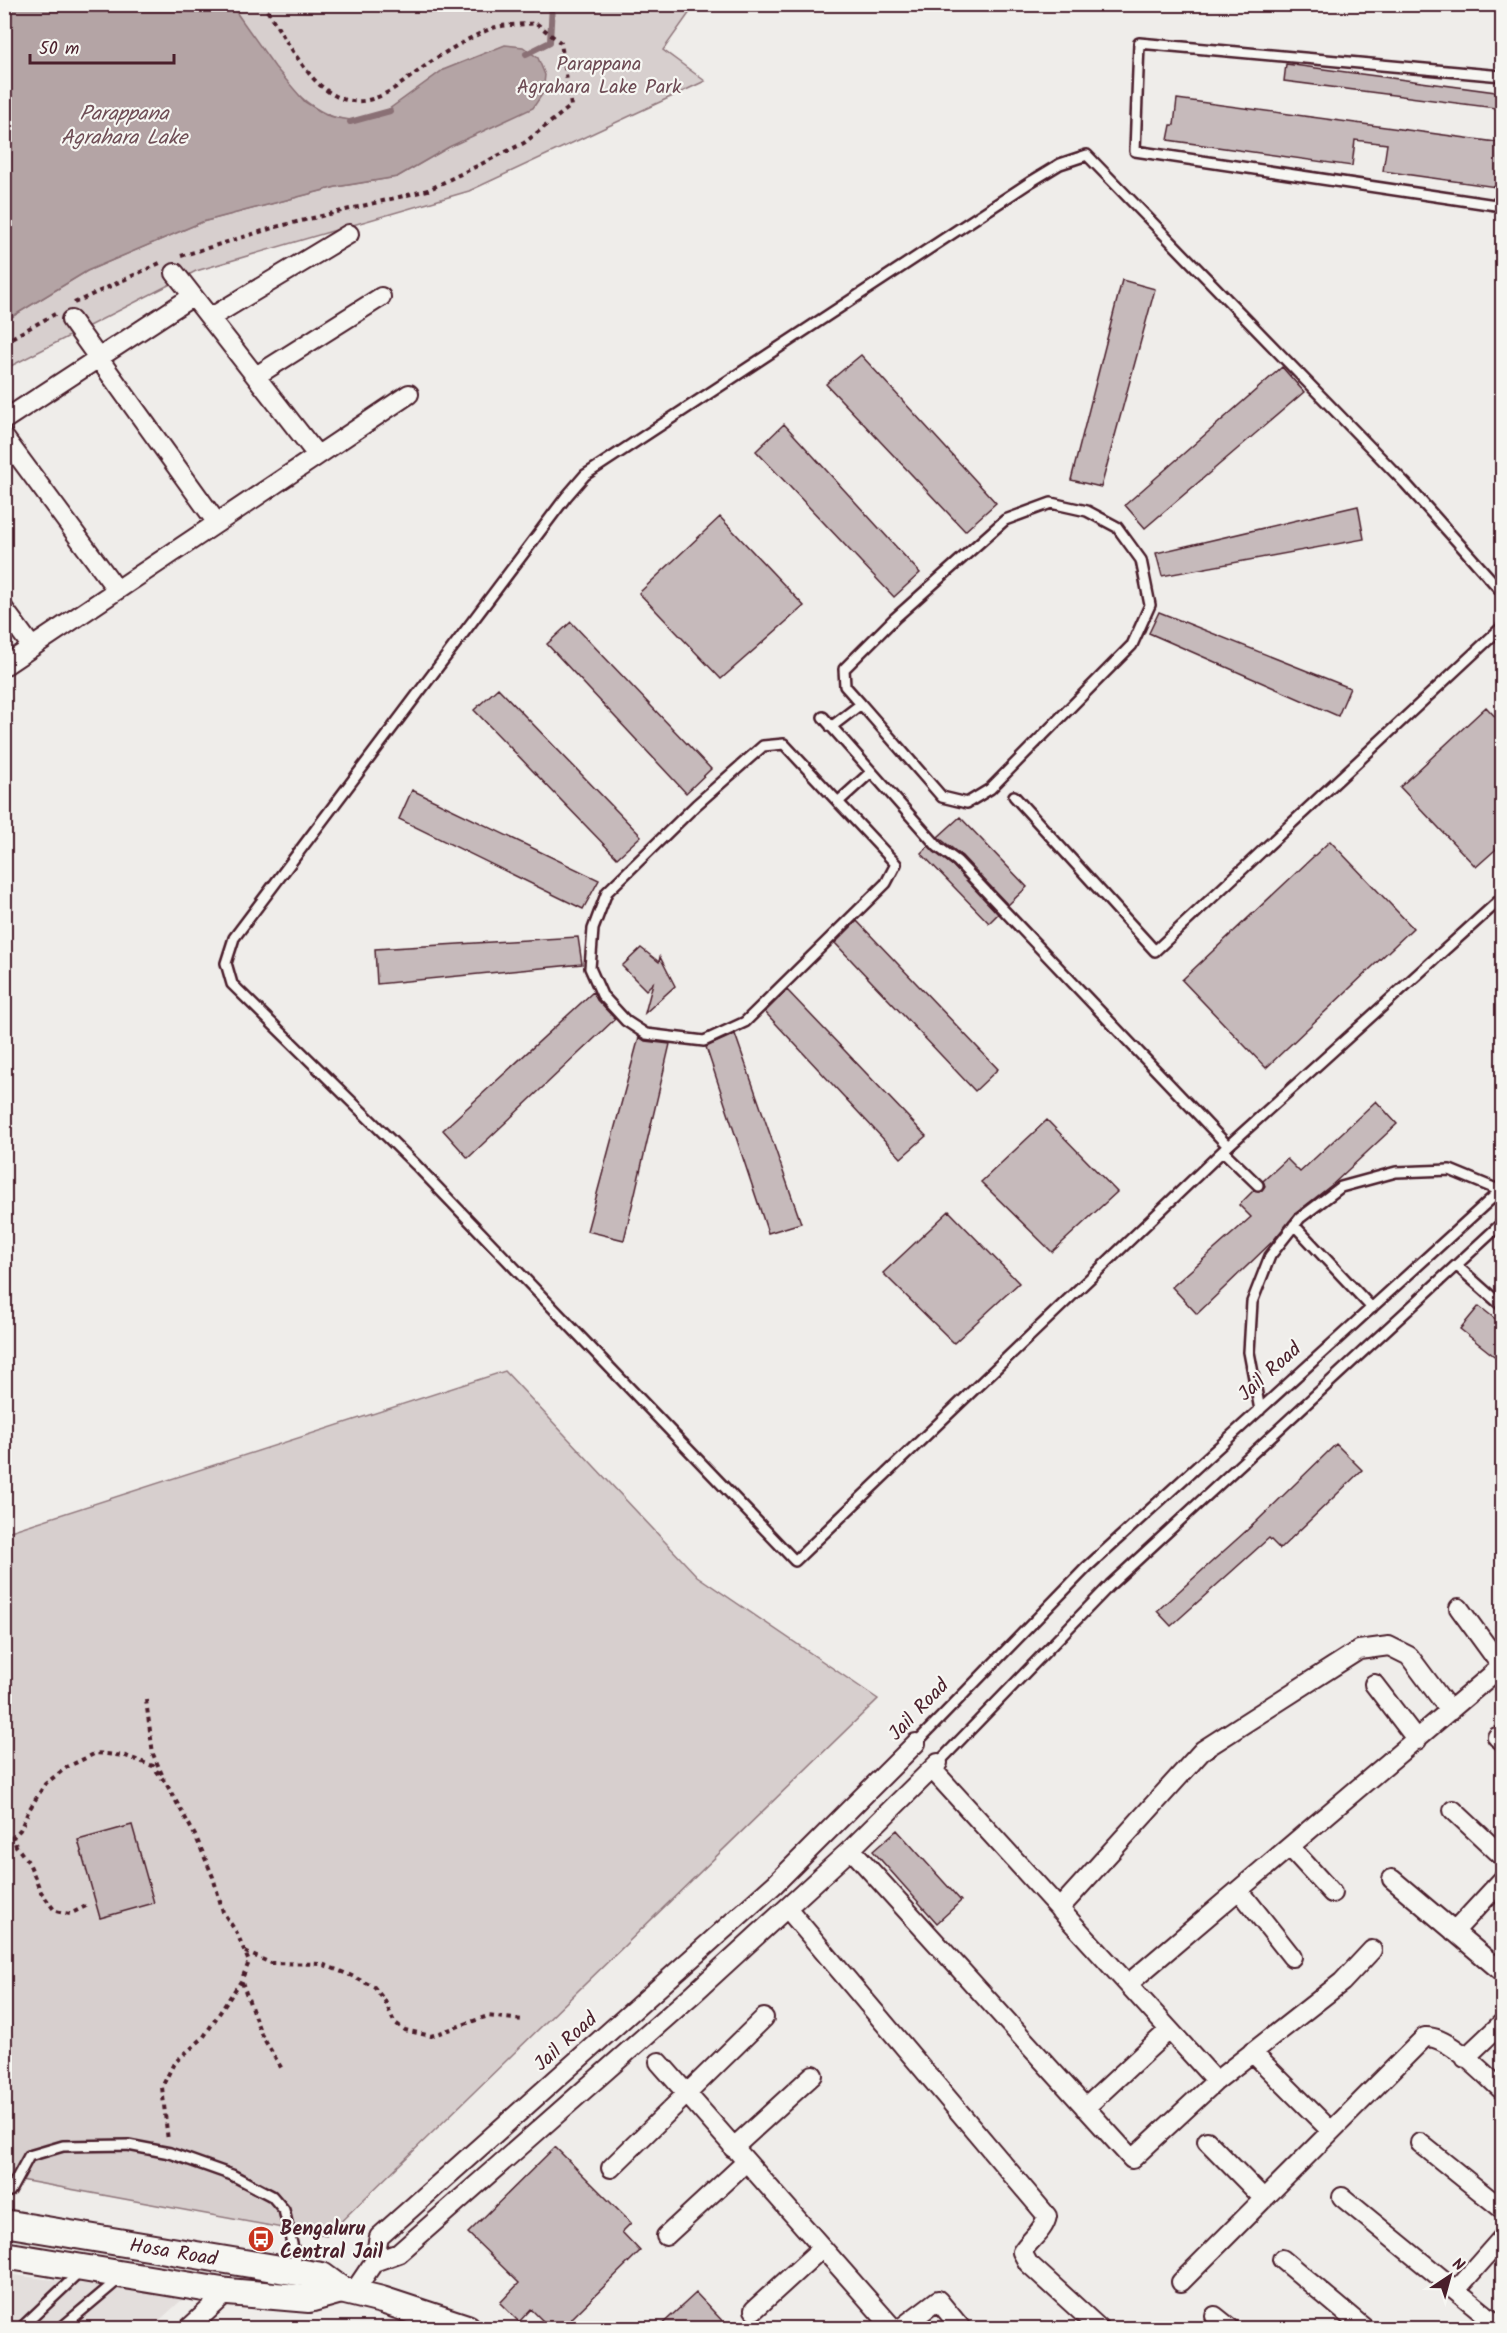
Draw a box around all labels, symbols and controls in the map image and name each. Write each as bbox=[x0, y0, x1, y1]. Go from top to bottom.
scale bar bbox=[30, 27, 174, 65]
text: 50 m bbox=[39, 35, 79, 64]
park label: Parappana Agrahara Lake Park bbox=[517, 49, 682, 104]
water label: Parappana Agrahara Lake bbox=[61, 98, 190, 155]
street label: Jail Road bbox=[1231, 1334, 1310, 1410]
street label: Jail Road bbox=[881, 1671, 958, 1749]
street label: Jail Road bbox=[527, 2004, 606, 2080]
place label: Bengaluru Central Jail bbox=[280, 2214, 384, 2269]
bus stop icon: Bengaluru Central Jail bbox=[246, 2224, 276, 2254]
street label: Hosa Road bbox=[127, 2230, 221, 2276]
north arrow bbox=[1420, 2246, 1480, 2306]
text: N bbox=[1446, 2252, 1469, 2278]

